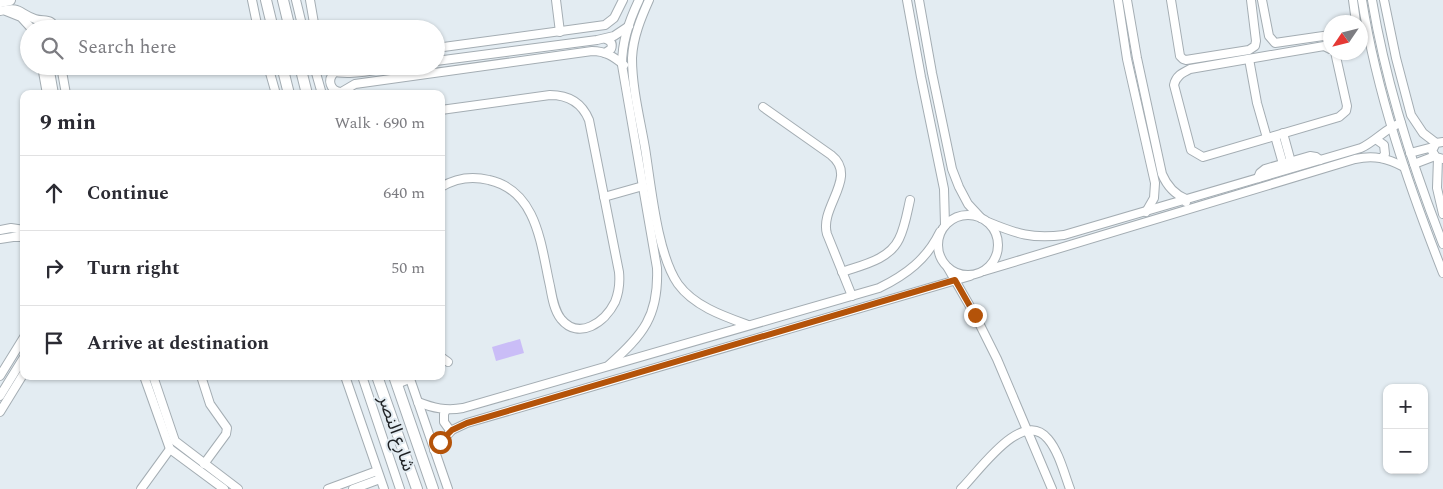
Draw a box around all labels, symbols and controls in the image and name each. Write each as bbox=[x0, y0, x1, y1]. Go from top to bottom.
north arrow bbox=[1323, 15, 1368, 60]
search box bbox=[20, 20, 445, 75]
text: Search here bbox=[78, 33, 177, 62]
icon: search bbox=[38, 34, 66, 62]
text: 9 min bbox=[40, 107, 96, 139]
text: Walk · 690 m bbox=[334, 111, 425, 135]
icon: ahead bbox=[40, 179, 68, 207]
text: Continue bbox=[87, 179, 169, 208]
text: 640 m bbox=[383, 181, 425, 205]
icon: right bbox=[40, 254, 68, 282]
text: Turn right bbox=[87, 254, 180, 283]
text: 50 m bbox=[391, 256, 425, 280]
route end bbox=[964, 304, 987, 327]
icon: arrive bbox=[40, 329, 68, 357]
text: Arrive at destination bbox=[87, 329, 269, 358]
map controls bbox=[1383, 384, 1428, 474]
button: + bbox=[1383, 384, 1428, 429]
street label: شارع النصر bbox=[371, 391, 422, 475]
button: − bbox=[1383, 429, 1428, 474]
route start bbox=[429, 431, 452, 454]

